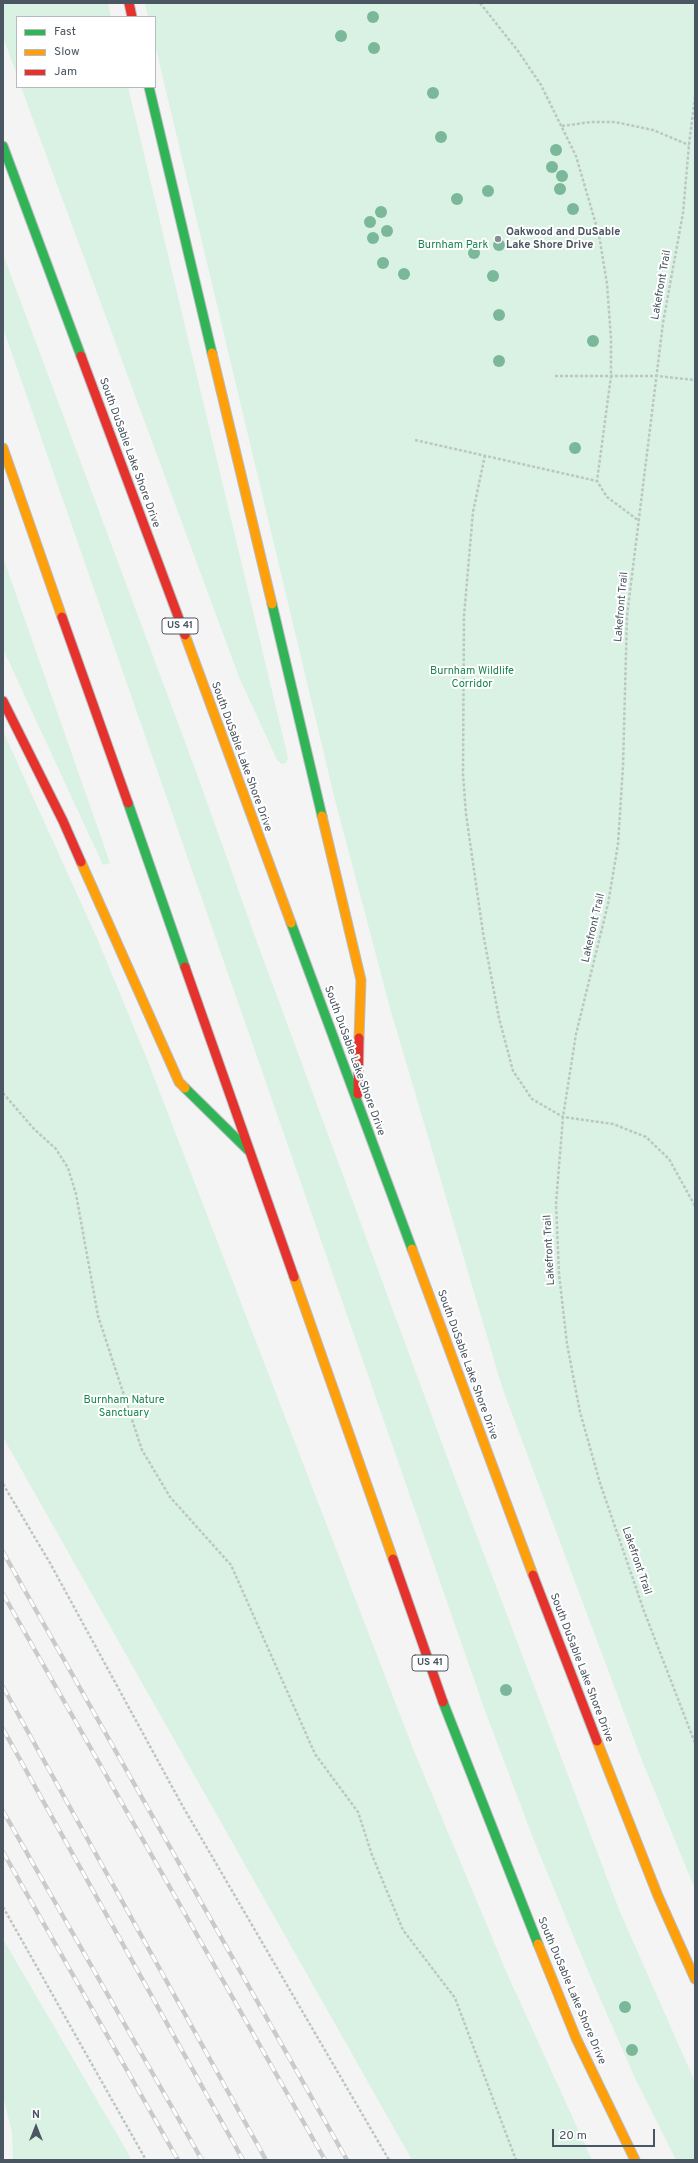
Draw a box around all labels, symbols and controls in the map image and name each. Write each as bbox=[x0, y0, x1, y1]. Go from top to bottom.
legend bbox=[16, 16, 156, 88]
text: Fast bbox=[54, 24, 76, 40]
text: Slow bbox=[54, 44, 80, 60]
text: Jam bbox=[54, 64, 77, 80]
place label: Oakwood and DuSable Lake Shore Drive bbox=[506, 226, 620, 252]
marker: Oakwood and DuSable Lake Shore Drive bbox=[493, 234, 503, 244]
park label: Burnham Park bbox=[418, 239, 488, 253]
street label: Lakefront Trail bbox=[649, 249, 675, 321]
street label: South DuSable Lake Shore Drive bbox=[96, 376, 162, 530]
street label: Lakefront Trail bbox=[612, 571, 632, 643]
road number: US 41 bbox=[162, 618, 198, 634]
park label: Burnham Wildlife Corridor bbox=[430, 665, 514, 691]
street label: South DuSable Lake Shore Drive bbox=[208, 680, 274, 834]
street label: Lakefront Trail bbox=[580, 892, 608, 964]
street label: South DuSable Lake Shore Drive bbox=[321, 984, 387, 1138]
street label: Lakefront Trail bbox=[542, 1214, 558, 1286]
street label: South DuSable Lake Shore Drive bbox=[434, 1288, 500, 1442]
park label: Burnham Nature Sanctuary bbox=[83, 1394, 165, 1420]
street label: Lakefront Trail bbox=[618, 1525, 654, 1597]
street label: South DuSable Lake Shore Drive bbox=[546, 1592, 616, 1744]
road number: US 41 bbox=[412, 1655, 448, 1671]
street label: South DuSable Lake Shore Drive bbox=[534, 1915, 608, 2067]
north arrow bbox=[16, 2107, 56, 2147]
text: N bbox=[32, 2108, 40, 2122]
scale bar bbox=[554, 2121, 657, 2147]
text: 20 m bbox=[559, 2128, 587, 2144]

